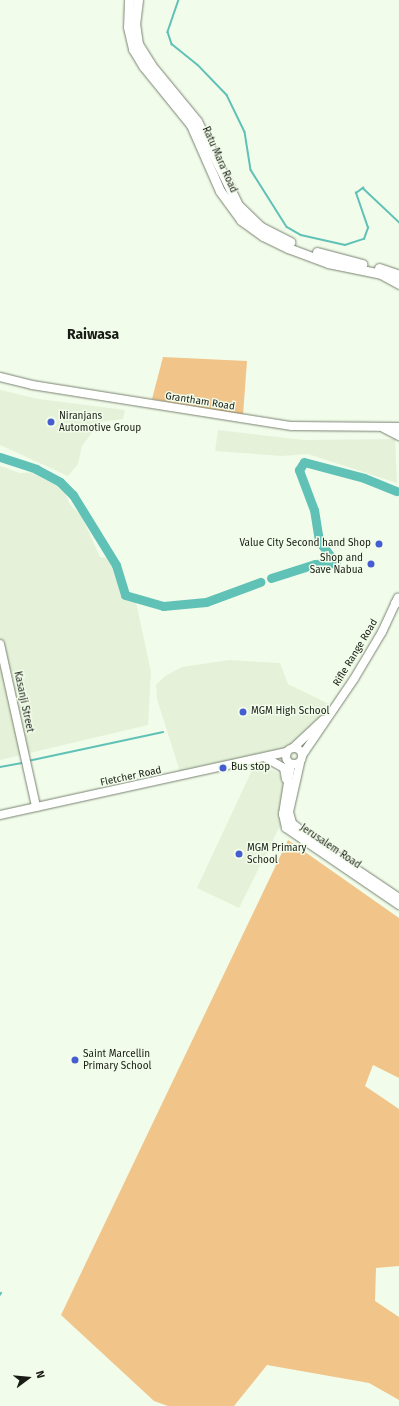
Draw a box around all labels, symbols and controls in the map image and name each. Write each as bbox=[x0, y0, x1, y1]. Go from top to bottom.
street label: Ratu Mara Road bbox=[199, 125, 239, 195]
district label: Raiwasa bbox=[67, 327, 119, 343]
street label: Grantham Road bbox=[164, 391, 236, 413]
place label: Niranjans Automotive Group bbox=[59, 410, 141, 434]
marker: Niranjans Automotive Group bbox=[46, 417, 56, 427]
place label: Value City Second hand Shop bbox=[239, 538, 371, 550]
marker: Value City Second hand Shop bbox=[374, 539, 384, 549]
place label: Shop and Save Nabua bbox=[310, 552, 363, 576]
marker: Shop and Save Nabua bbox=[366, 559, 376, 569]
street label: Rifle Range Road bbox=[331, 617, 381, 689]
street label: Kasanji Street bbox=[11, 670, 35, 734]
place label: MGM High School bbox=[251, 706, 329, 718]
marker: MGM High School bbox=[238, 707, 248, 717]
place label: Bus stop bbox=[231, 762, 270, 774]
marker: Bus stop bbox=[218, 763, 228, 773]
street label: Fletcher Road bbox=[99, 765, 163, 789]
street label: Jerusalem Road bbox=[297, 822, 363, 872]
place label: MGM Primary School bbox=[247, 842, 306, 866]
marker: MGM Primary School bbox=[234, 849, 244, 859]
place label: Saint Marcellin Primary School bbox=[83, 1048, 151, 1072]
marker: Saint Marcellin Primary School bbox=[70, 1055, 80, 1065]
north arrow bbox=[8, 1358, 48, 1398]
text: N bbox=[33, 1369, 47, 1380]

